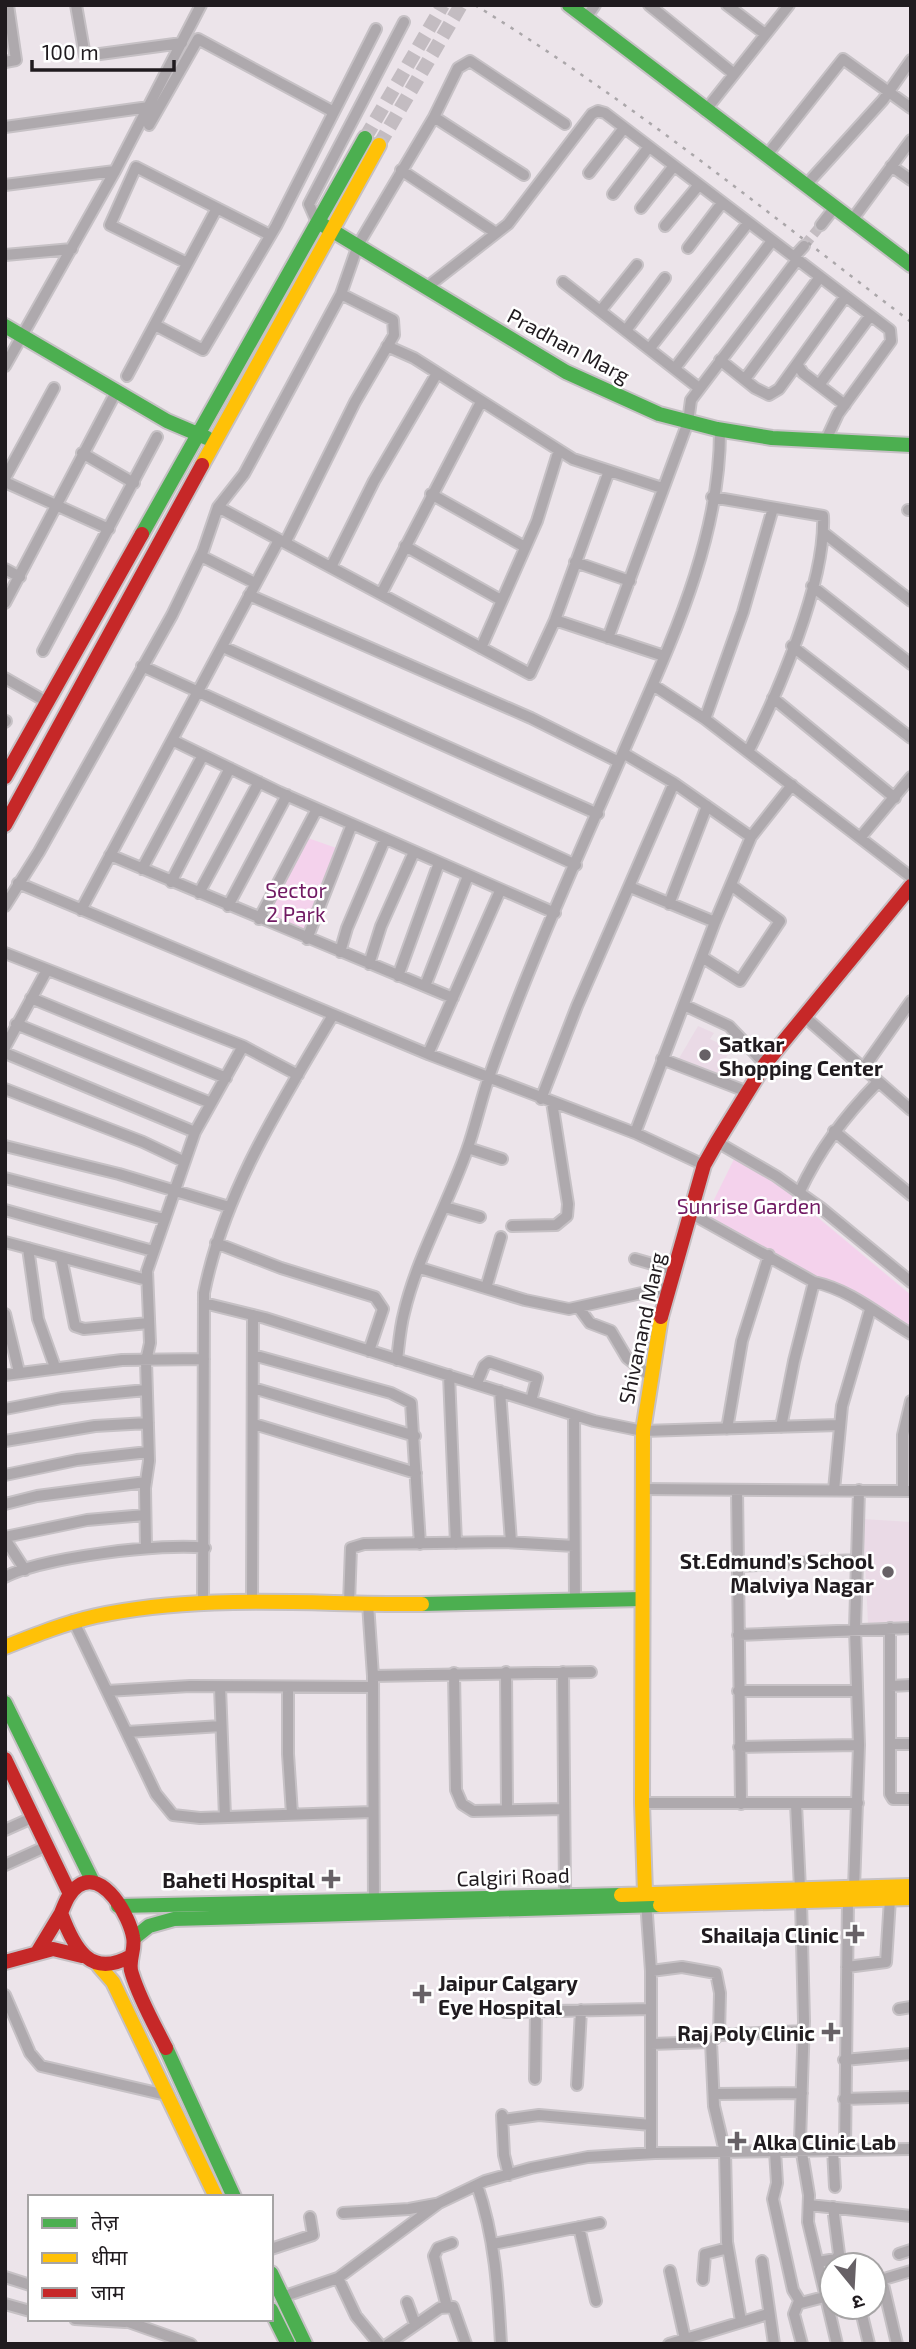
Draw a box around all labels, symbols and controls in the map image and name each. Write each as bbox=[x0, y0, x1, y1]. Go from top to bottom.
scale bar bbox=[32, 28, 173, 72]
text: 100 m bbox=[42, 39, 99, 64]
street label: Pradhan Marg bbox=[504, 302, 635, 388]
park label: Sector 2 Park bbox=[265, 877, 327, 926]
place label: Satkar Shopping Center bbox=[719, 1031, 883, 1080]
marker: Satkar Shopping Center bbox=[697, 1047, 713, 1063]
park label: Sunrise Garden bbox=[677, 1193, 821, 1218]
street label: Shivanand Marg bbox=[613, 1250, 669, 1406]
place label: St.Edmund’s School Malviya Nagar bbox=[680, 1548, 874, 1598]
marker: St.Edmund’s School Malviya Nagar bbox=[880, 1564, 896, 1580]
street label: Calgiri Road bbox=[456, 1862, 570, 1890]
place label: Baheti Hospital bbox=[162, 1867, 315, 1892]
marker: Baheti Hospital bbox=[321, 1869, 341, 1889]
place label: Shailaja Clinic bbox=[701, 1922, 839, 1947]
marker: Shailaja Clinic bbox=[845, 1924, 865, 1944]
place label: Jaipur Calgary Eye Hospital bbox=[438, 1970, 578, 2020]
marker: Jaipur Calgary Eye Hospital bbox=[412, 1984, 432, 2004]
place label: Raj Poly Clinic bbox=[677, 2020, 815, 2046]
marker: Raj Poly Clinic bbox=[821, 2022, 841, 2042]
place label: Alka Clinic Lab bbox=[753, 2129, 896, 2154]
marker: Alka Clinic Lab bbox=[727, 2131, 747, 2151]
legend bbox=[28, 2195, 273, 2321]
text: तेज़ bbox=[91, 2209, 119, 2234]
text: धीमा bbox=[91, 2244, 128, 2269]
north arrow bbox=[818, 2251, 888, 2321]
text: जाम bbox=[91, 2279, 125, 2304]
text: उ bbox=[849, 2290, 867, 2316]

